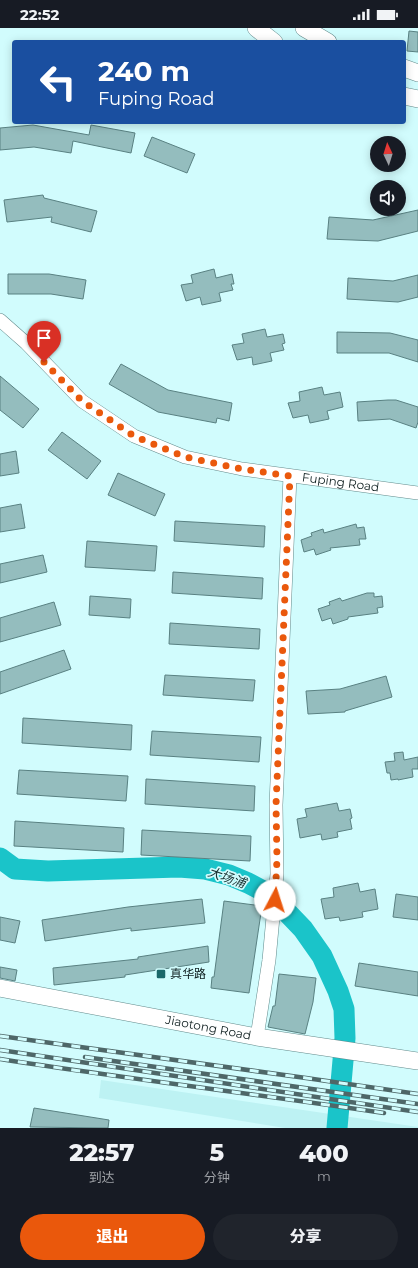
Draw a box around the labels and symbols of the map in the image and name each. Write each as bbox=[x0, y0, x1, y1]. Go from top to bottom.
north arrow bbox=[370, 136, 406, 172]
pin bbox=[27, 321, 61, 362]
street label: Fuping Road bbox=[301, 469, 380, 495]
water label: 大场浦 bbox=[206, 863, 250, 892]
position arrow bbox=[254, 879, 296, 921]
place label: 真华路 bbox=[170, 966, 206, 981]
marker: 真华路 bbox=[155, 968, 167, 980]
street label: Jiaotong Road bbox=[163, 1012, 252, 1043]

